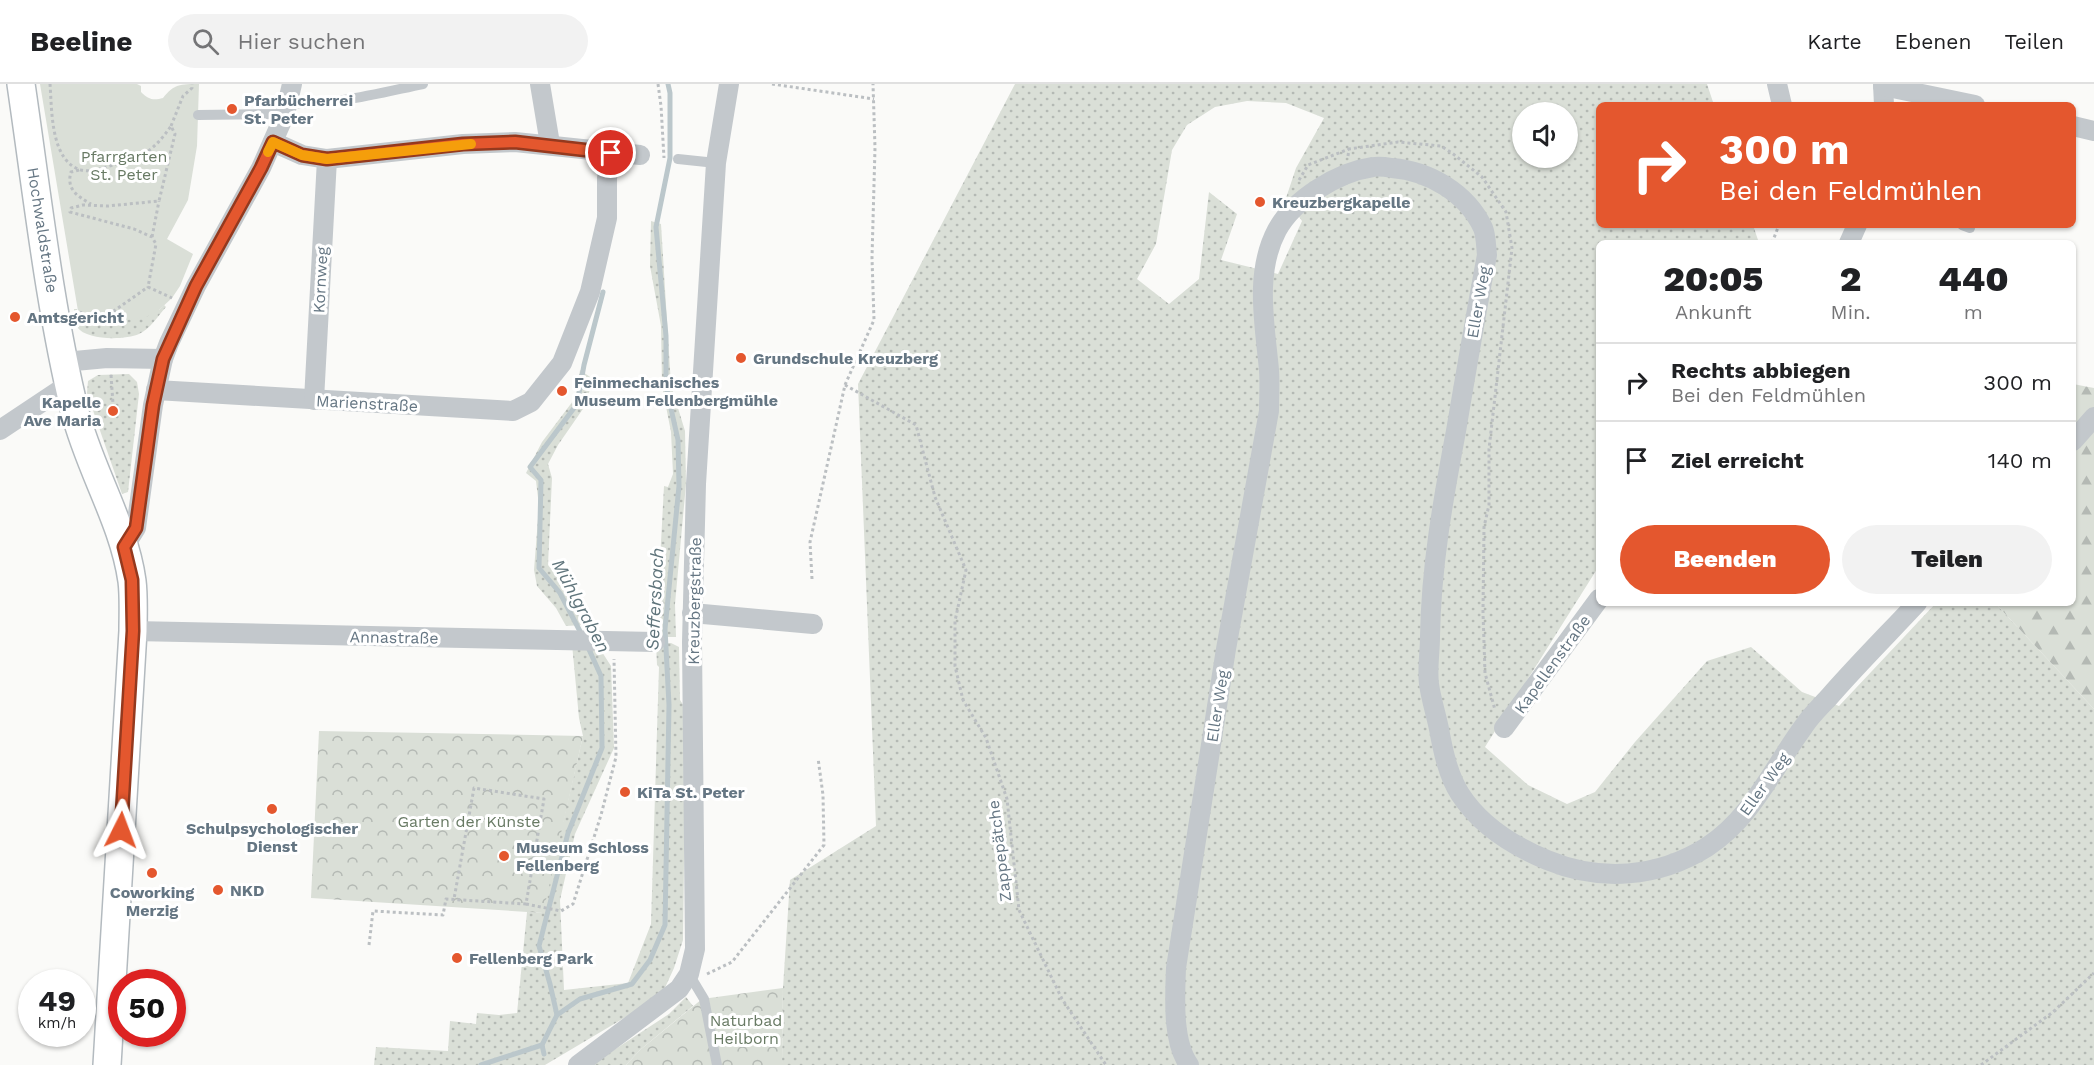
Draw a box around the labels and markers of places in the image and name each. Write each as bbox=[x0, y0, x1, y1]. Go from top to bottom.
place label: Pfarbücherrei St. Peter bbox=[244, 91, 353, 128]
marker: Pfarbücherrei St. Peter bbox=[225, 102, 239, 116]
pin bbox=[585, 127, 636, 178]
place label: Kreuzbergkapelle bbox=[1272, 193, 1410, 212]
marker: Kreuzbergkapelle bbox=[1253, 195, 1267, 209]
place label: Amtsgericht bbox=[27, 308, 124, 327]
marker: Amtsgericht bbox=[8, 310, 22, 324]
place label: Grundschule Kreuzberg bbox=[753, 349, 938, 368]
marker: Grundschule Kreuzberg bbox=[734, 351, 748, 365]
place label: Feinmechanisches Museum Fellenbergmühle bbox=[574, 373, 778, 410]
marker: Feinmechanisches Museum Fellenbergmühle bbox=[555, 384, 569, 398]
place label: Kapelle Ave Maria bbox=[24, 393, 102, 430]
marker: Kapelle Ave Maria bbox=[106, 404, 120, 418]
place label: KiTa St. Peter bbox=[637, 783, 745, 802]
marker: KiTa St. Peter bbox=[618, 785, 632, 799]
marker: Schulpsychologischer Dienst bbox=[265, 802, 279, 816]
place label: Schulpsychologischer Dienst bbox=[186, 819, 358, 856]
place label: Museum Schloss Fellenberg bbox=[516, 838, 649, 875]
marker: Museum Schloss Fellenberg bbox=[497, 849, 511, 863]
marker: Coworking Merzig bbox=[145, 866, 159, 880]
place label: NKD bbox=[230, 881, 264, 900]
place label: Coworking Merzig bbox=[110, 883, 194, 920]
marker: NKD bbox=[211, 883, 225, 897]
place label: Fellenberg Park bbox=[469, 949, 593, 968]
marker: Fellenberg Park bbox=[450, 951, 464, 965]

